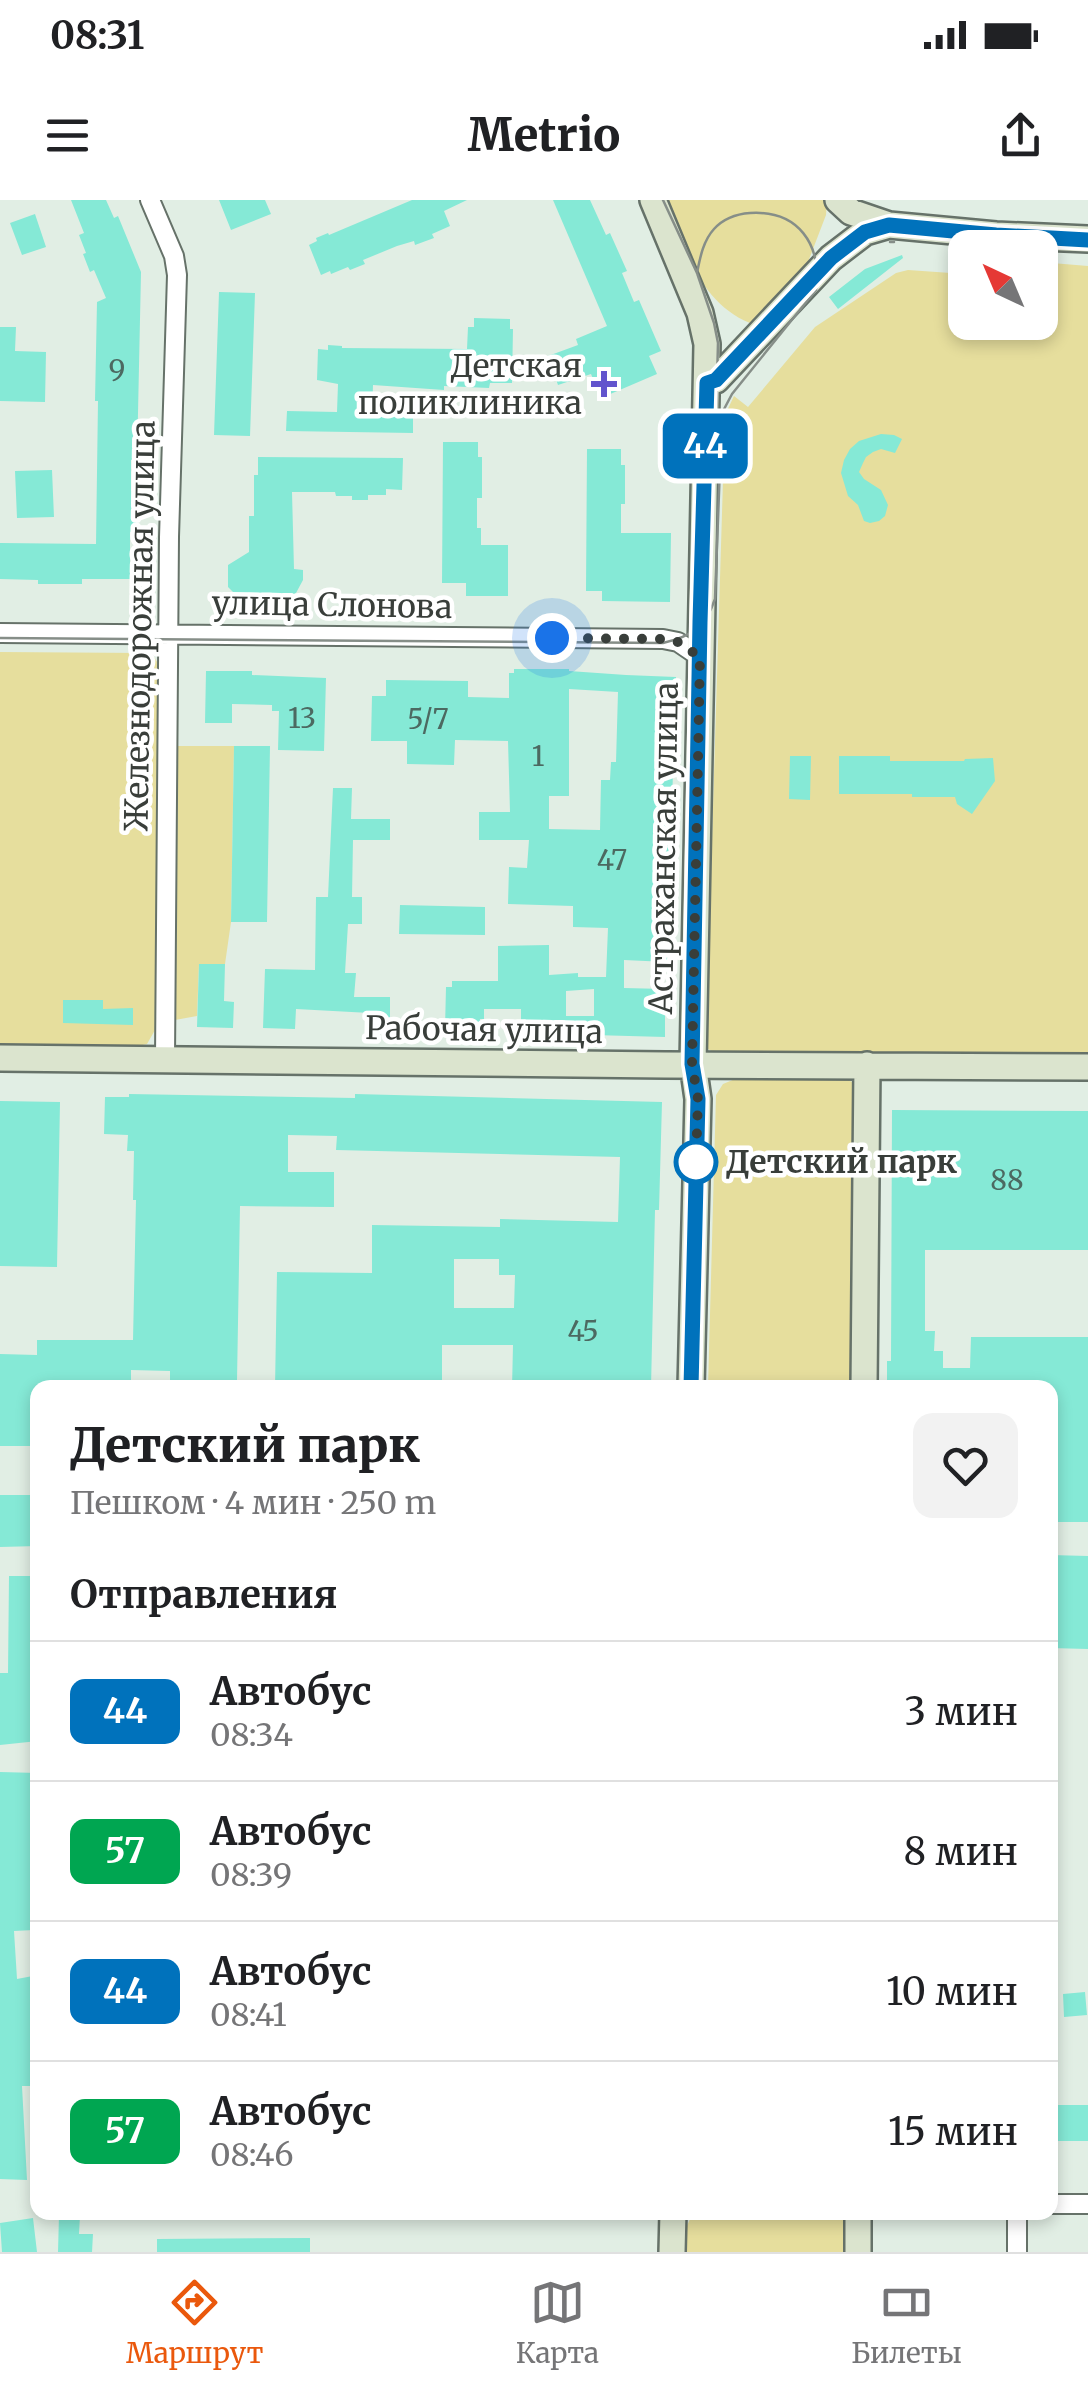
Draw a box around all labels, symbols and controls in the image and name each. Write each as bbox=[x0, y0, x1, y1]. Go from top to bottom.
text: 08:31 bbox=[50, 12, 144, 59]
text: Metrio bbox=[468, 107, 620, 163]
icon: menu bbox=[40, 108, 95, 163]
icon: share bbox=[993, 108, 1048, 163]
north arrow bbox=[948, 230, 1058, 340]
map controls bbox=[948, 230, 1058, 340]
place label: Детская поликлиника bbox=[358, 346, 582, 423]
house number: 9 bbox=[109, 352, 125, 388]
marker: Детская поликлиника bbox=[591, 371, 617, 397]
line badge: 44 bbox=[660, 414, 750, 478]
street label: Железнодорожная улица bbox=[116, 420, 164, 832]
text: 44 bbox=[683, 424, 727, 468]
street label: улица Слонова bbox=[211, 583, 453, 627]
your location bbox=[527, 613, 577, 663]
street label: Астраханская улица bbox=[641, 682, 687, 1015]
house number: 13 bbox=[288, 700, 316, 736]
house number: 5/7 bbox=[407, 701, 449, 737]
house number: 1 bbox=[532, 738, 544, 774]
house number: 47 bbox=[597, 842, 627, 878]
street label: Рабочая улица bbox=[365, 1008, 603, 1052]
marker: Детский парк bbox=[675, 1141, 717, 1183]
place label: Детский парк bbox=[726, 1142, 957, 1182]
house number: 88 bbox=[990, 1162, 1024, 1198]
house number: 45 bbox=[567, 1313, 599, 1349]
button: heart bbox=[913, 1413, 1018, 1518]
text: Детский парк bbox=[70, 1415, 420, 1475]
text: Пешком · 4 мин · 250 m bbox=[70, 1483, 436, 1523]
text: Отправления bbox=[70, 1571, 337, 1618]
text: Автобус bbox=[210, 1668, 371, 1715]
text: 3 мин bbox=[904, 1688, 1018, 1735]
text: 44 bbox=[103, 1689, 147, 1733]
text: 08:34 bbox=[210, 1715, 293, 1755]
text: Автобус bbox=[210, 1808, 371, 1855]
text: 8 мин bbox=[903, 1828, 1018, 1875]
text: 57 bbox=[105, 1829, 145, 1873]
text: 08:39 bbox=[210, 1855, 292, 1895]
text: Автобус bbox=[210, 1948, 371, 1995]
text: 10 мин bbox=[886, 1968, 1018, 2015]
text: 44 bbox=[103, 1969, 147, 2013]
text: 08:41 bbox=[210, 1995, 287, 2035]
text: Автобус bbox=[210, 2088, 371, 2135]
text: 15 мин bbox=[888, 2108, 1018, 2155]
text: 57 bbox=[105, 2109, 145, 2153]
text: 08:46 bbox=[210, 2135, 294, 2175]
tab: Маршрут bbox=[126, 2275, 263, 2371]
tab: Карта bbox=[516, 2275, 599, 2371]
tab: Билеты bbox=[851, 2275, 962, 2371]

